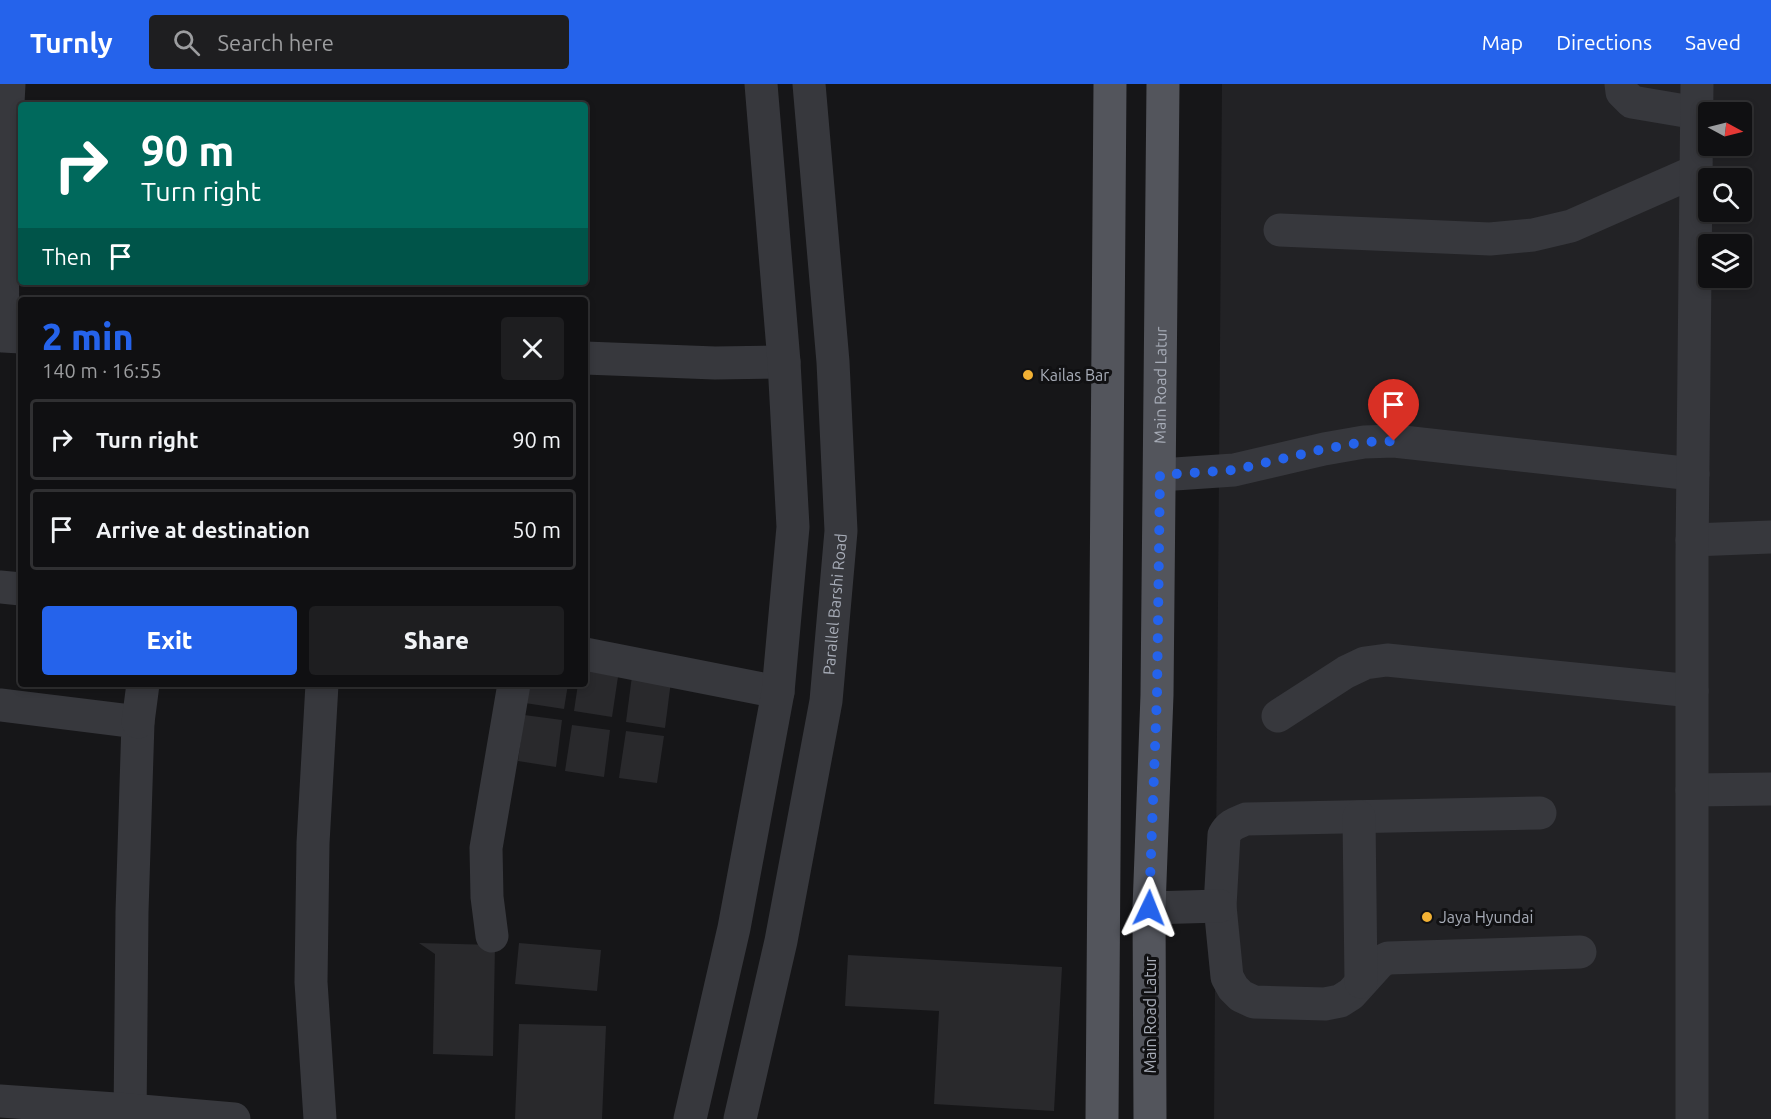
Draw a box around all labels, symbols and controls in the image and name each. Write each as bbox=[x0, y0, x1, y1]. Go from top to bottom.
search box bbox=[149, 15, 569, 69]
icon: search bbox=[170, 26, 203, 59]
text: Turnly bbox=[30, 27, 113, 58]
text: Search here bbox=[218, 30, 334, 55]
text: Map bbox=[1482, 30, 1523, 54]
text: Directions bbox=[1556, 30, 1652, 54]
text: Saved bbox=[1685, 30, 1741, 54]
north arrow bbox=[1698, 102, 1752, 156]
map controls bbox=[1698, 102, 1752, 288]
icon: right bbox=[42, 126, 120, 204]
text: 90 m bbox=[141, 127, 235, 174]
button: search bbox=[1698, 168, 1752, 222]
text: Turn right bbox=[141, 176, 261, 206]
button: layers bbox=[1698, 234, 1752, 288]
icon: arrive bbox=[104, 240, 137, 273]
text: Then bbox=[42, 244, 92, 269]
text: 2 min bbox=[42, 316, 134, 357]
button: close bbox=[501, 317, 564, 380]
street label: Main Road Latur bbox=[1150, 326, 1170, 444]
text: 140 m · 16:55 bbox=[42, 359, 162, 382]
place label: Kailas Bar bbox=[1040, 366, 1109, 384]
marker: Kailas Bar bbox=[1021, 368, 1035, 382]
pin bbox=[1368, 379, 1419, 441]
icon: arrive bbox=[1377, 388, 1410, 421]
icon: right bbox=[45, 423, 78, 456]
text: Turn right bbox=[96, 427, 198, 452]
text: 90 m bbox=[512, 427, 561, 452]
icon: arrive bbox=[45, 513, 78, 546]
text: Arrive at destination bbox=[96, 517, 310, 542]
text: 50 m bbox=[512, 517, 561, 542]
street label: Parallel Barshi Road bbox=[819, 533, 850, 676]
button: Exit bbox=[42, 606, 297, 675]
button: Share bbox=[309, 606, 564, 675]
position arrow bbox=[1117, 876, 1181, 940]
place label: Jaya Hyundai bbox=[1439, 908, 1533, 926]
marker: Jaya Hyundai bbox=[1420, 910, 1434, 924]
street label: Main Road Latur bbox=[1141, 956, 1159, 1074]

